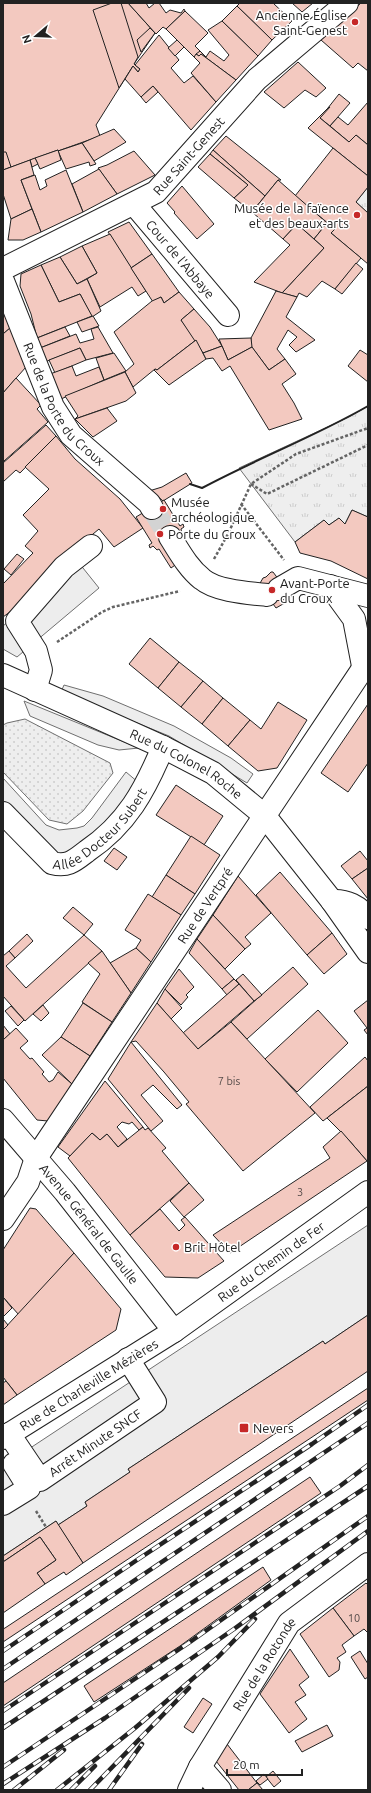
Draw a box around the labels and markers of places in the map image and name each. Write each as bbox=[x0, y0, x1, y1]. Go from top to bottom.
place label: Ancienne Église Saint-Genest bbox=[256, 7, 347, 37]
marker: Ancienne Église Saint-Genest bbox=[350, 17, 360, 27]
place label: Musée de la faïence et des beaux-arts bbox=[234, 201, 349, 230]
marker: Musée de la faïence et des beaux-arts bbox=[352, 210, 362, 220]
place label: Musée archéologique bbox=[171, 495, 255, 524]
marker: Musée archéologique bbox=[158, 504, 168, 514]
place label: Porte du Croux bbox=[168, 527, 256, 541]
marker: Porte du Croux bbox=[155, 529, 165, 539]
place label: Avant-Porte du Croux bbox=[280, 576, 350, 605]
marker: Avant-Porte du Croux bbox=[267, 585, 277, 595]
place label: Brit Hôtel bbox=[184, 1240, 241, 1254]
marker: Brit Hôtel bbox=[171, 1242, 181, 1252]
place label: Nevers bbox=[253, 1421, 294, 1435]
marker: Nevers bbox=[238, 1422, 250, 1434]

